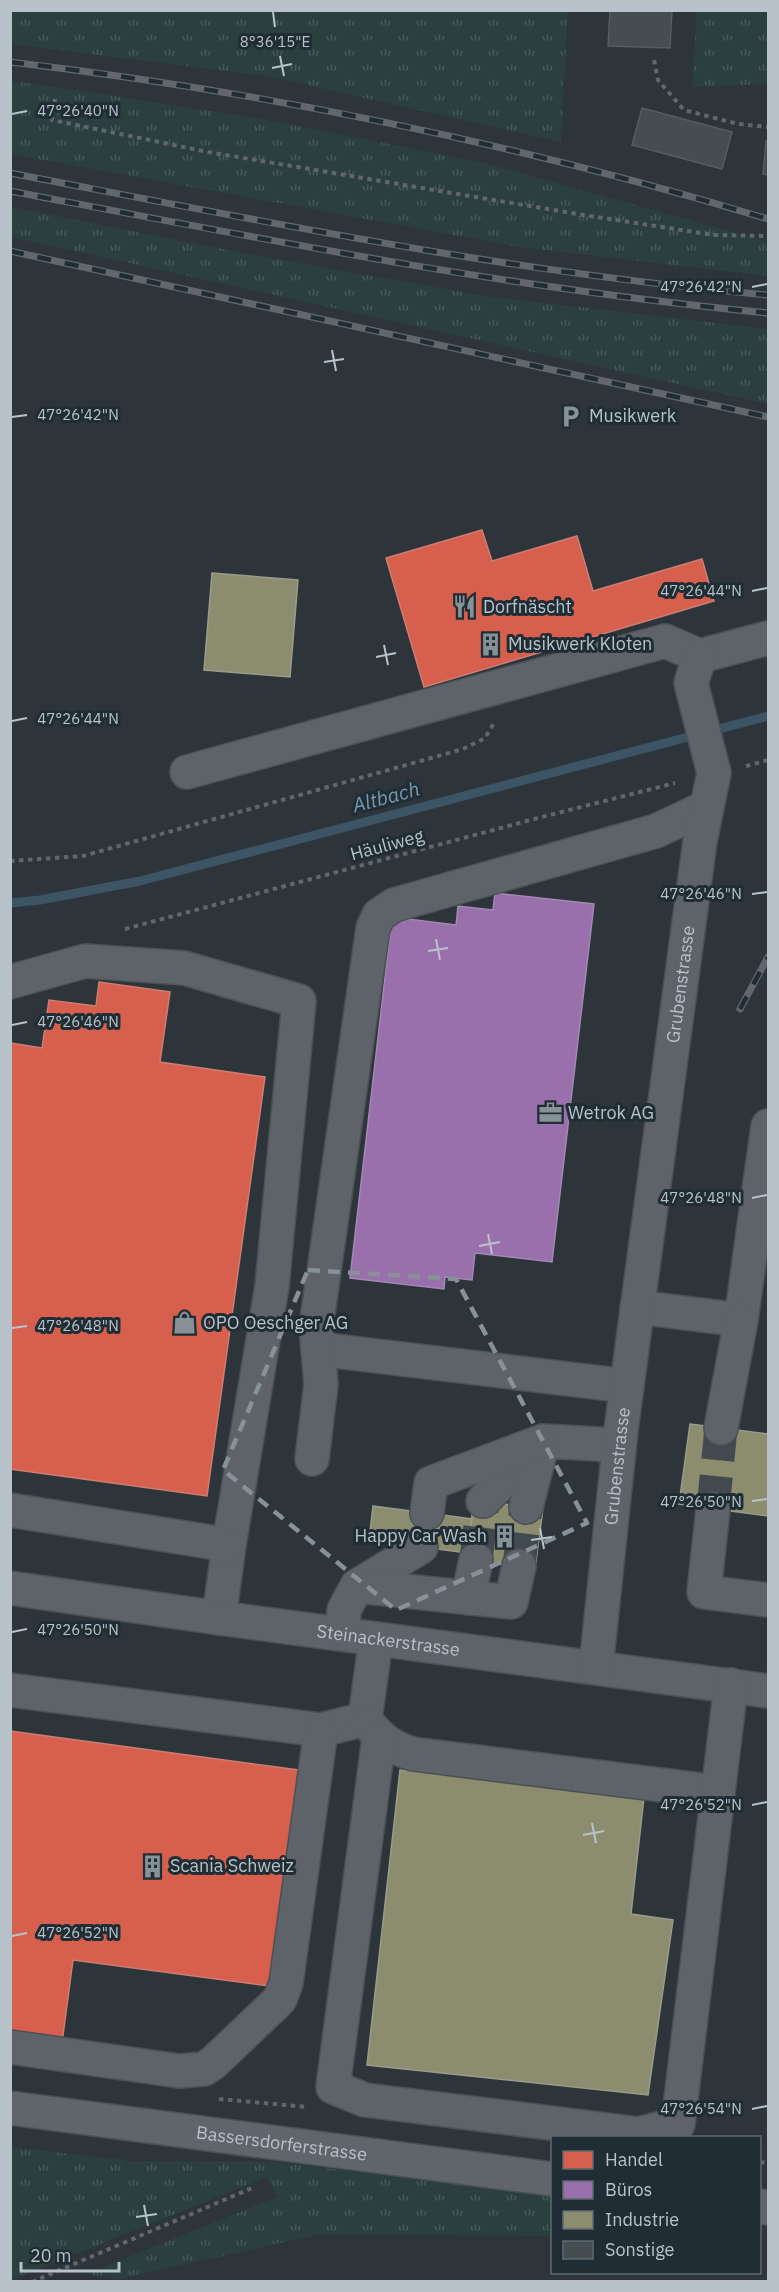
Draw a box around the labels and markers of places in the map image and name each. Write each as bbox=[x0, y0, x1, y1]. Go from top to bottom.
parking icon: Musikwerk bbox=[558, 403, 584, 429]
place label: Musikwerk bbox=[589, 404, 677, 427]
restaurant icon: Dorfnäscht bbox=[452, 594, 478, 620]
place label: Dorfnäscht bbox=[483, 595, 572, 618]
building icon: Musikwerk Kloten bbox=[477, 631, 503, 657]
place label: Musikwerk Kloten bbox=[508, 632, 652, 655]
office icon: Wetrok AG bbox=[537, 1100, 563, 1126]
place label: Wetrok AG bbox=[568, 1101, 654, 1124]
shop icon: OPO Oeschger AG bbox=[172, 1310, 198, 1336]
place label: OPO Oeschger AG bbox=[203, 1311, 348, 1334]
building icon: Happy Car Wash bbox=[492, 1523, 518, 1549]
place label: Happy Car Wash bbox=[355, 1524, 487, 1547]
building icon: Scania Schweiz bbox=[139, 1853, 165, 1879]
place label: Scania Schweiz bbox=[170, 1854, 294, 1877]

